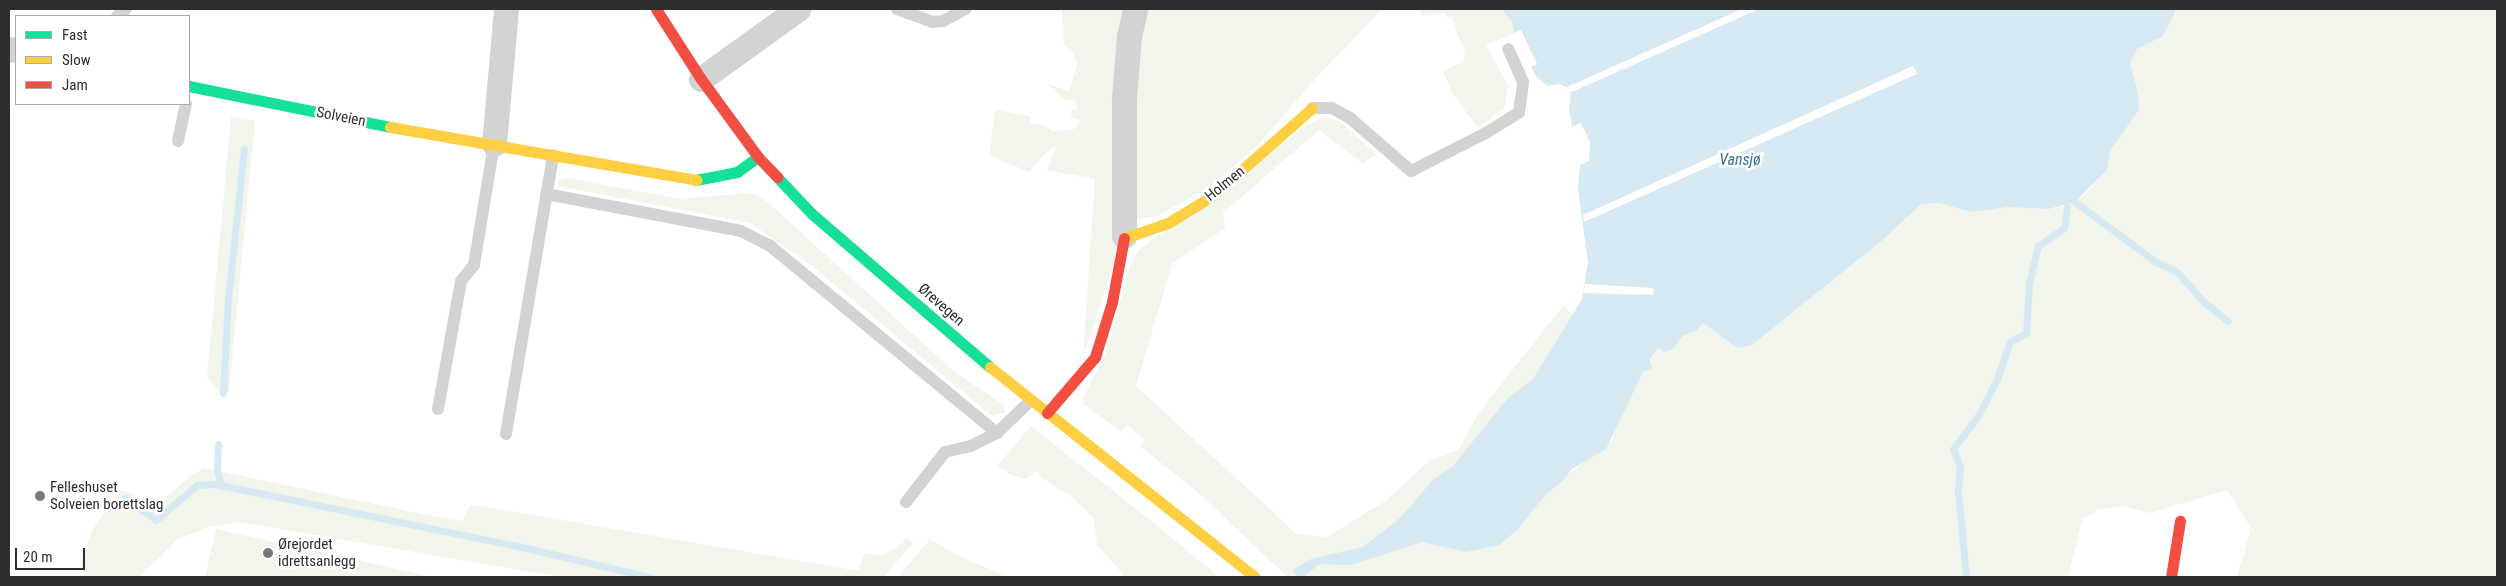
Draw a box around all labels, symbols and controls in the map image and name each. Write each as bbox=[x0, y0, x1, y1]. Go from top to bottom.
legend bbox=[15, 15, 190, 105]
text: Fast bbox=[62, 26, 87, 44]
text: Slow bbox=[62, 51, 91, 69]
text: Jam bbox=[62, 76, 88, 94]
street label: Solveien bbox=[315, 103, 367, 131]
water label: Vansjø bbox=[1719, 150, 1761, 170]
street label: Holmen bbox=[1202, 163, 1248, 205]
street label: Ørevegen bbox=[914, 280, 968, 330]
place label: Felleshuset Solveien borettslag bbox=[50, 478, 163, 513]
marker: Felleshuset Solveien borettslag bbox=[34, 490, 46, 502]
place label: Ørejordet idrettsanlegg bbox=[278, 535, 356, 570]
scale bar bbox=[18, 538, 88, 570]
marker: Ørejordet idrettsanlegg bbox=[262, 547, 274, 559]
text: 20 m bbox=[23, 548, 53, 566]

